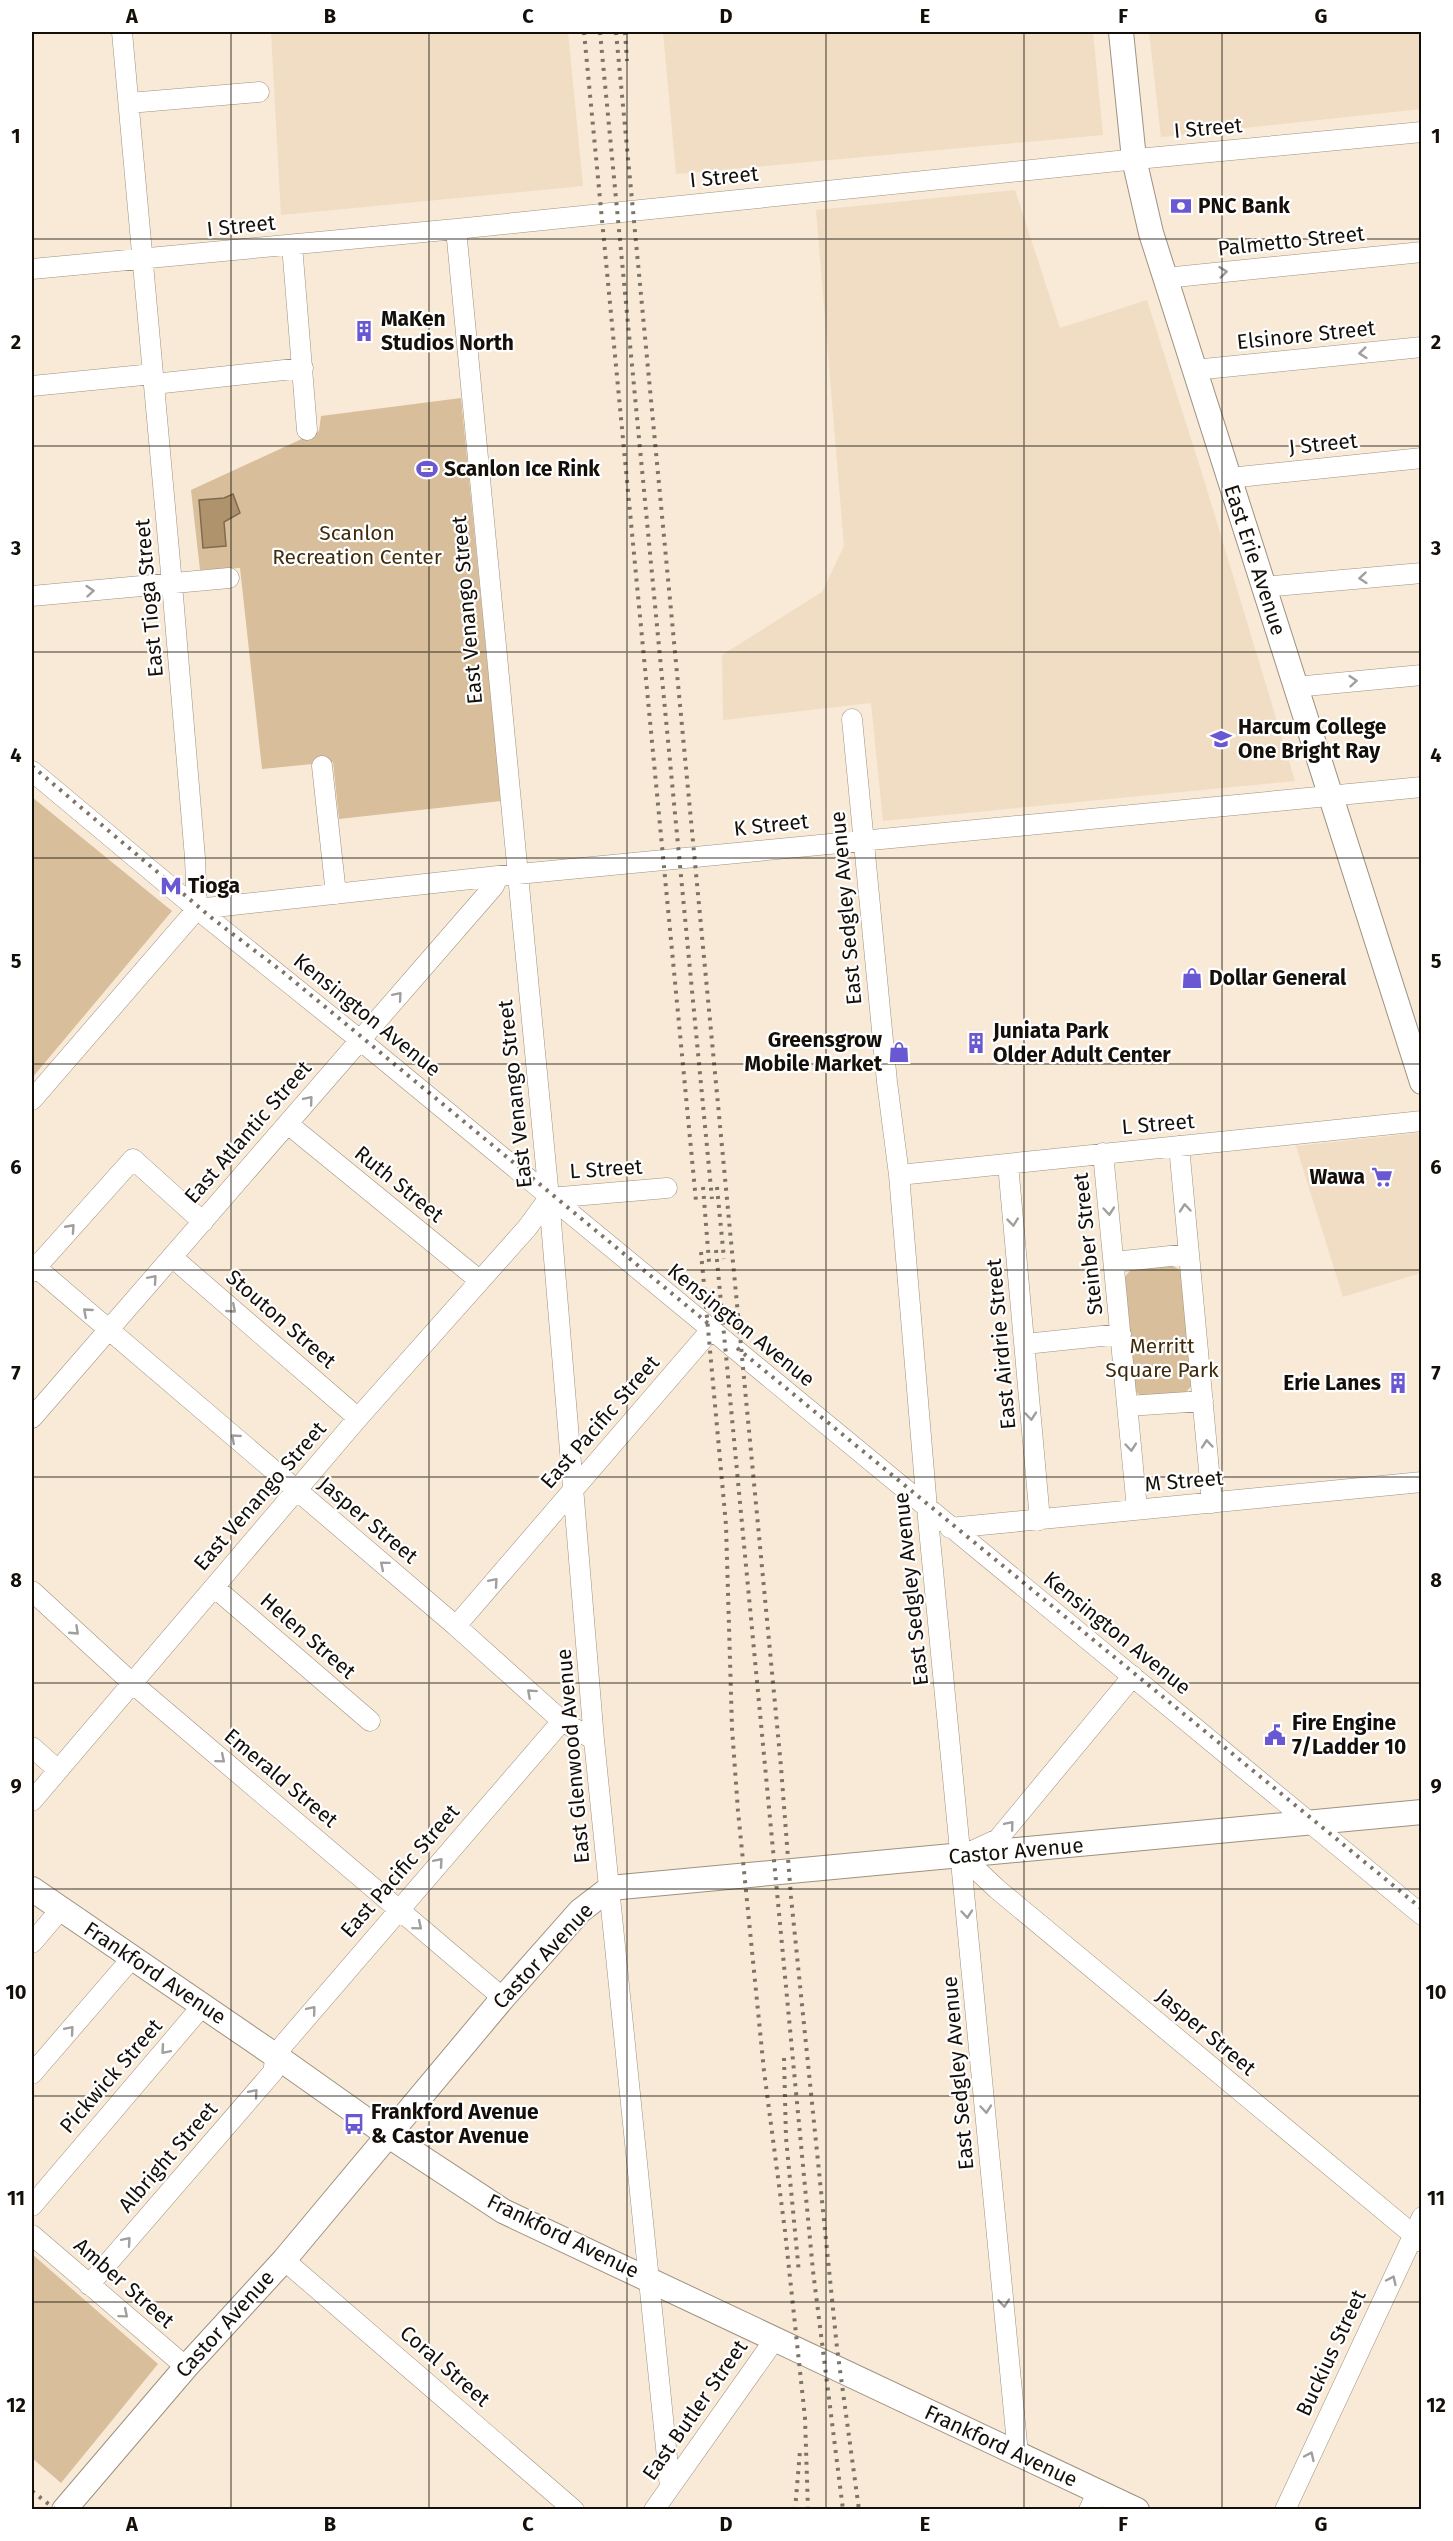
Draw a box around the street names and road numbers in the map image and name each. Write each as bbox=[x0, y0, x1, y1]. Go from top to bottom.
street label: I Street bbox=[1173, 112, 1244, 144]
street label: I Street bbox=[688, 160, 760, 194]
street label: I Street bbox=[205, 209, 277, 243]
street label: Palmetto Street bbox=[1216, 220, 1366, 262]
street label: Elsinore Street bbox=[1236, 315, 1377, 355]
street label: J Street bbox=[1287, 427, 1359, 461]
street label: East Erie Avenue bbox=[1218, 481, 1292, 639]
street label: East Venango Street bbox=[446, 514, 488, 705]
street label: East Tioga Street bbox=[129, 517, 169, 678]
street label: K Street bbox=[732, 808, 810, 842]
street label: East Sedgley Avenue bbox=[825, 810, 867, 1006]
street label: Kensington Avenue bbox=[288, 948, 446, 1082]
street label: East Venango Street bbox=[492, 998, 538, 1189]
street label: East Atlantic Street bbox=[179, 1055, 317, 1209]
street label: L Street bbox=[1121, 1108, 1196, 1140]
street label: Ruth Street bbox=[349, 1140, 449, 1228]
street label: L Street bbox=[569, 1153, 644, 1185]
street label: Steinber Street bbox=[1068, 1171, 1108, 1316]
street label: East Airdrie Street bbox=[981, 1257, 1021, 1430]
street label: Kensington Avenue bbox=[662, 1258, 820, 1392]
street label: Stouton Street bbox=[221, 1264, 342, 1374]
street label: East Pacific Street bbox=[535, 1350, 665, 1494]
street label: East Venango Street bbox=[188, 1416, 332, 1576]
street label: M Street bbox=[1144, 1465, 1225, 1497]
street label: Jasper Street bbox=[313, 1471, 423, 1569]
street label: East Sedgley Avenue bbox=[888, 1491, 934, 1687]
street label: Kensington Avenue bbox=[1038, 1566, 1196, 1700]
street label: Helen Street bbox=[255, 1587, 361, 1685]
street label: East Glenwood Avenue bbox=[551, 1647, 595, 1865]
street label: Emerald Street bbox=[219, 1723, 343, 1833]
street label: East Pacific Street bbox=[335, 1799, 465, 1943]
street label: Castor Avenue bbox=[947, 1832, 1085, 1870]
street label: Castor Avenue bbox=[487, 1898, 599, 2014]
street label: Frankford Avenue bbox=[79, 1916, 231, 2030]
street label: East Sedgley Avenue bbox=[937, 1975, 979, 2171]
street label: Jasper Street bbox=[1151, 1983, 1261, 2081]
street label: Pickwick Street bbox=[54, 2013, 168, 2139]
street label: Albright Street bbox=[113, 2096, 223, 2218]
street label: Frankford Avenue bbox=[483, 2188, 643, 2284]
street label: Amber Street bbox=[68, 2232, 180, 2334]
street label: Castor Avenue bbox=[170, 2265, 280, 2383]
street label: Buckius Street bbox=[1290, 2285, 1372, 2420]
street label: Coral Street bbox=[395, 2320, 496, 2412]
street label: East Butler Street bbox=[637, 2334, 753, 2485]
street label: Frankford Avenue bbox=[920, 2399, 1082, 2493]

